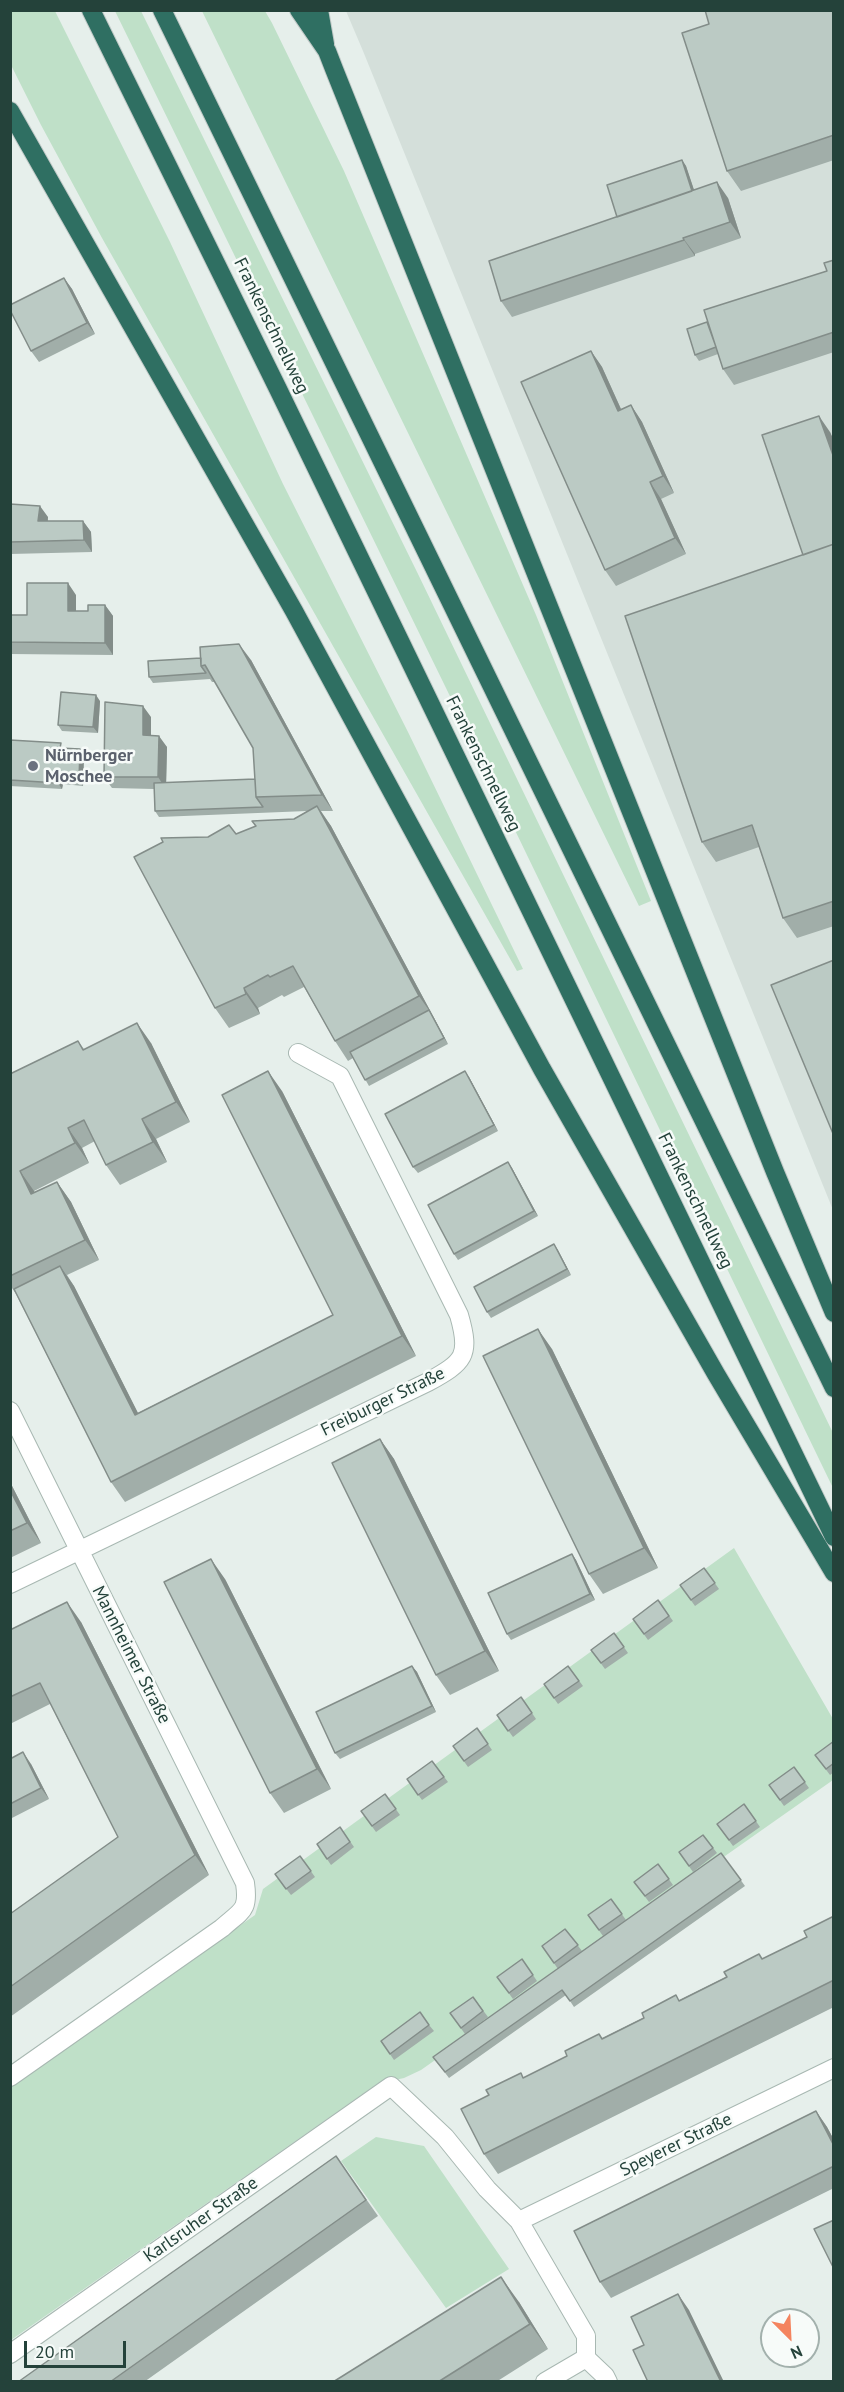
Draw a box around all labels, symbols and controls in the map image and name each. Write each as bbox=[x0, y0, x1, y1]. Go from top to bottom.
street label: Frankenschnellweg bbox=[229, 255, 313, 397]
street label: Frankenschnellweg bbox=[441, 693, 525, 835]
place label: Nürnberger Moschee bbox=[45, 745, 133, 788]
marker: Nürnberger Moschee bbox=[26, 759, 40, 773]
street label: Frankenschnellweg bbox=[653, 1130, 737, 1272]
street label: Freiburger Straße bbox=[318, 1363, 448, 1441]
street label: Mannheimer Straße bbox=[87, 1582, 175, 1728]
street label: Speyerer Straße bbox=[616, 2109, 736, 2181]
street label: Karlsruher Straße bbox=[140, 2173, 262, 2267]
north arrow bbox=[760, 2308, 820, 2368]
scale bar bbox=[27, 2329, 129, 2367]
text: 20 m bbox=[35, 2340, 74, 2363]
text: N bbox=[788, 2341, 805, 2364]

